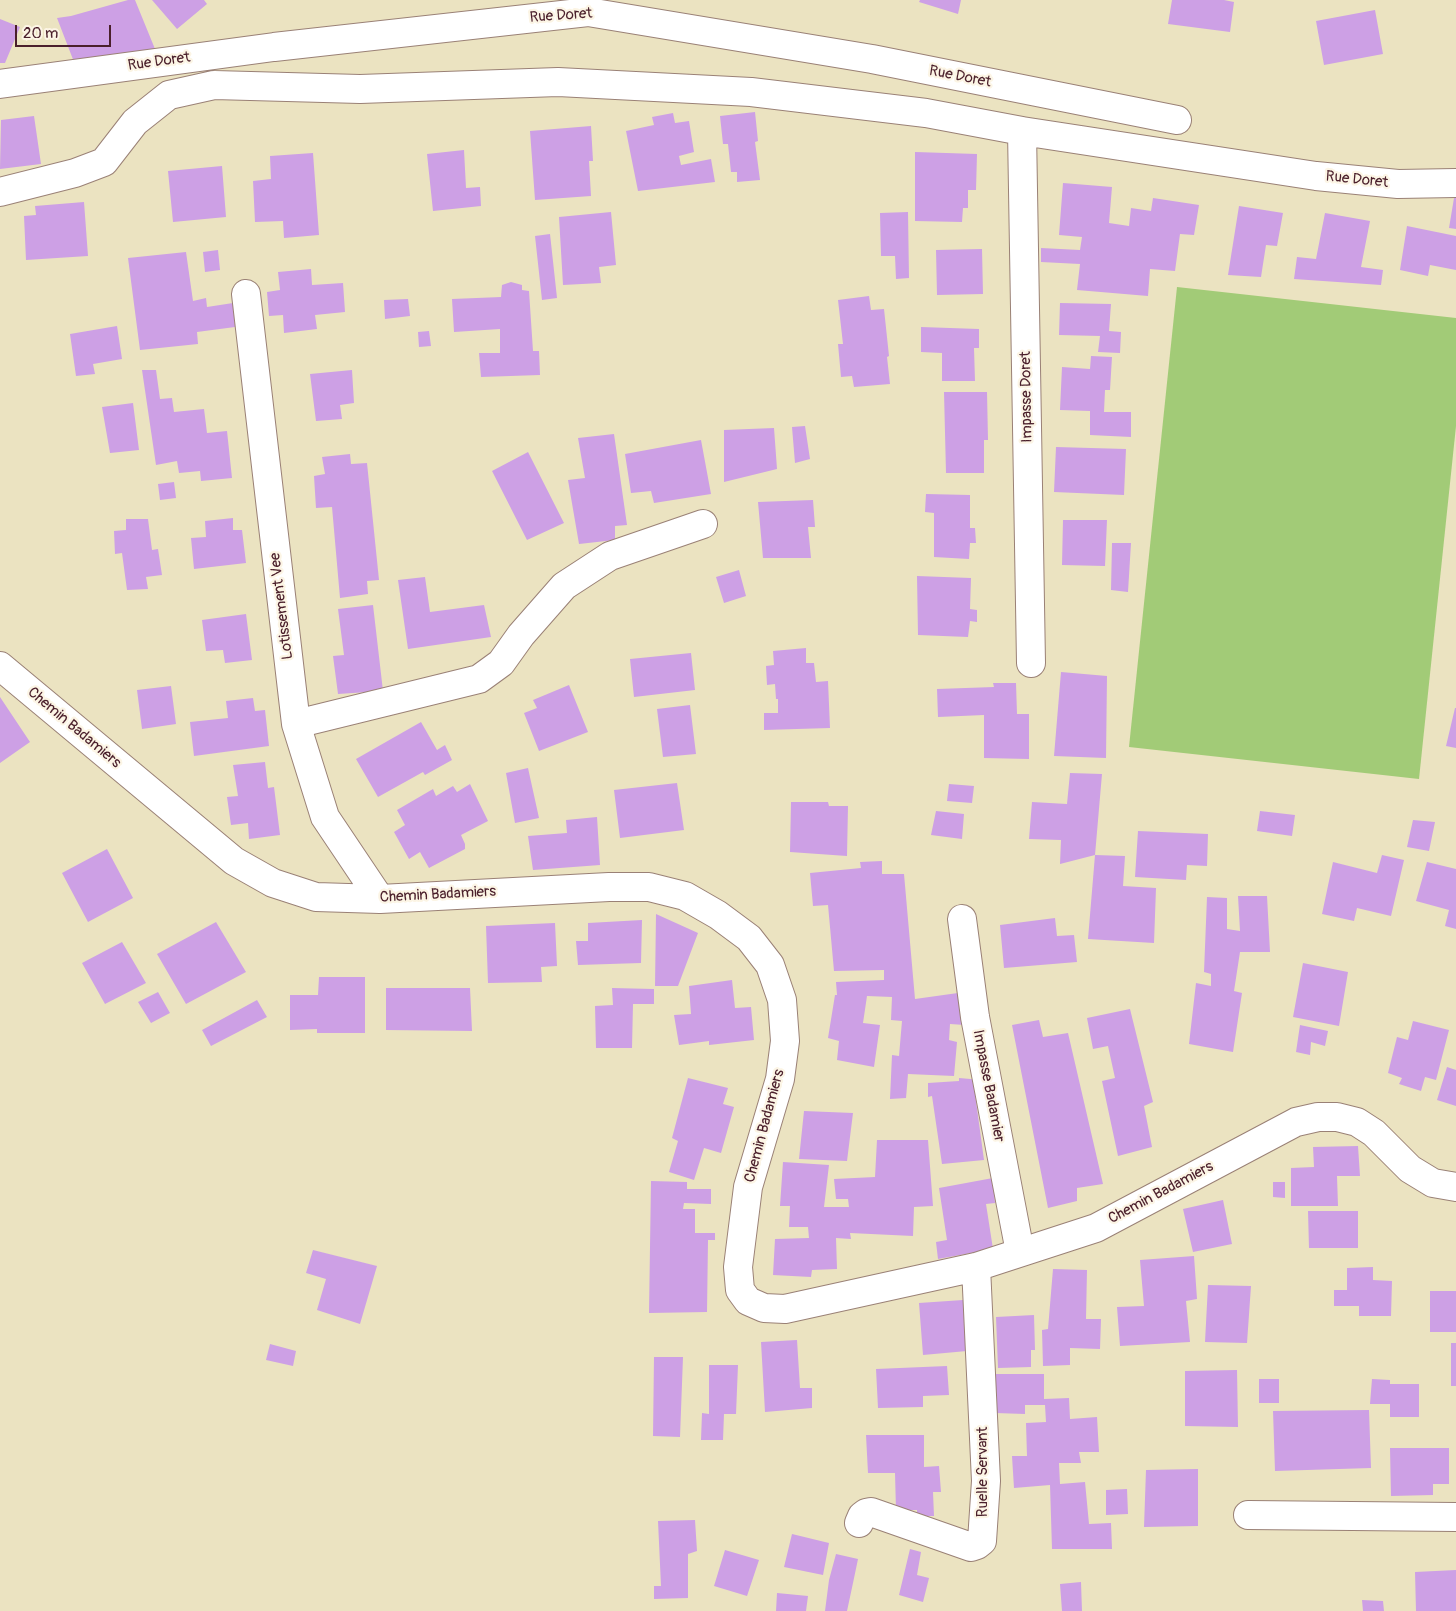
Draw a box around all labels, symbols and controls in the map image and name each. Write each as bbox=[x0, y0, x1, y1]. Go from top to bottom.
street label: Rue Doret bbox=[529, 5, 593, 27]
scale bar bbox=[18, 15, 114, 47]
text: 20 m bbox=[23, 24, 58, 43]
street label: Rue Doret bbox=[127, 49, 191, 75]
street label: Rue Doret bbox=[927, 62, 993, 92]
street label: Rue Doret bbox=[1325, 168, 1389, 192]
street label: Impasse Doret bbox=[1017, 351, 1037, 443]
street label: Lotissement Vee bbox=[267, 551, 297, 661]
street label: Chemin Badamiers bbox=[24, 684, 124, 772]
street label: Chemin Badamiers bbox=[379, 883, 497, 907]
street label: Impasse Badamier bbox=[968, 1028, 1008, 1144]
street label: Chemin Badamiers bbox=[741, 1067, 789, 1185]
street label: Chemin Badamiers bbox=[1105, 1158, 1217, 1228]
street label: Ruelle Servant bbox=[974, 1427, 992, 1517]

